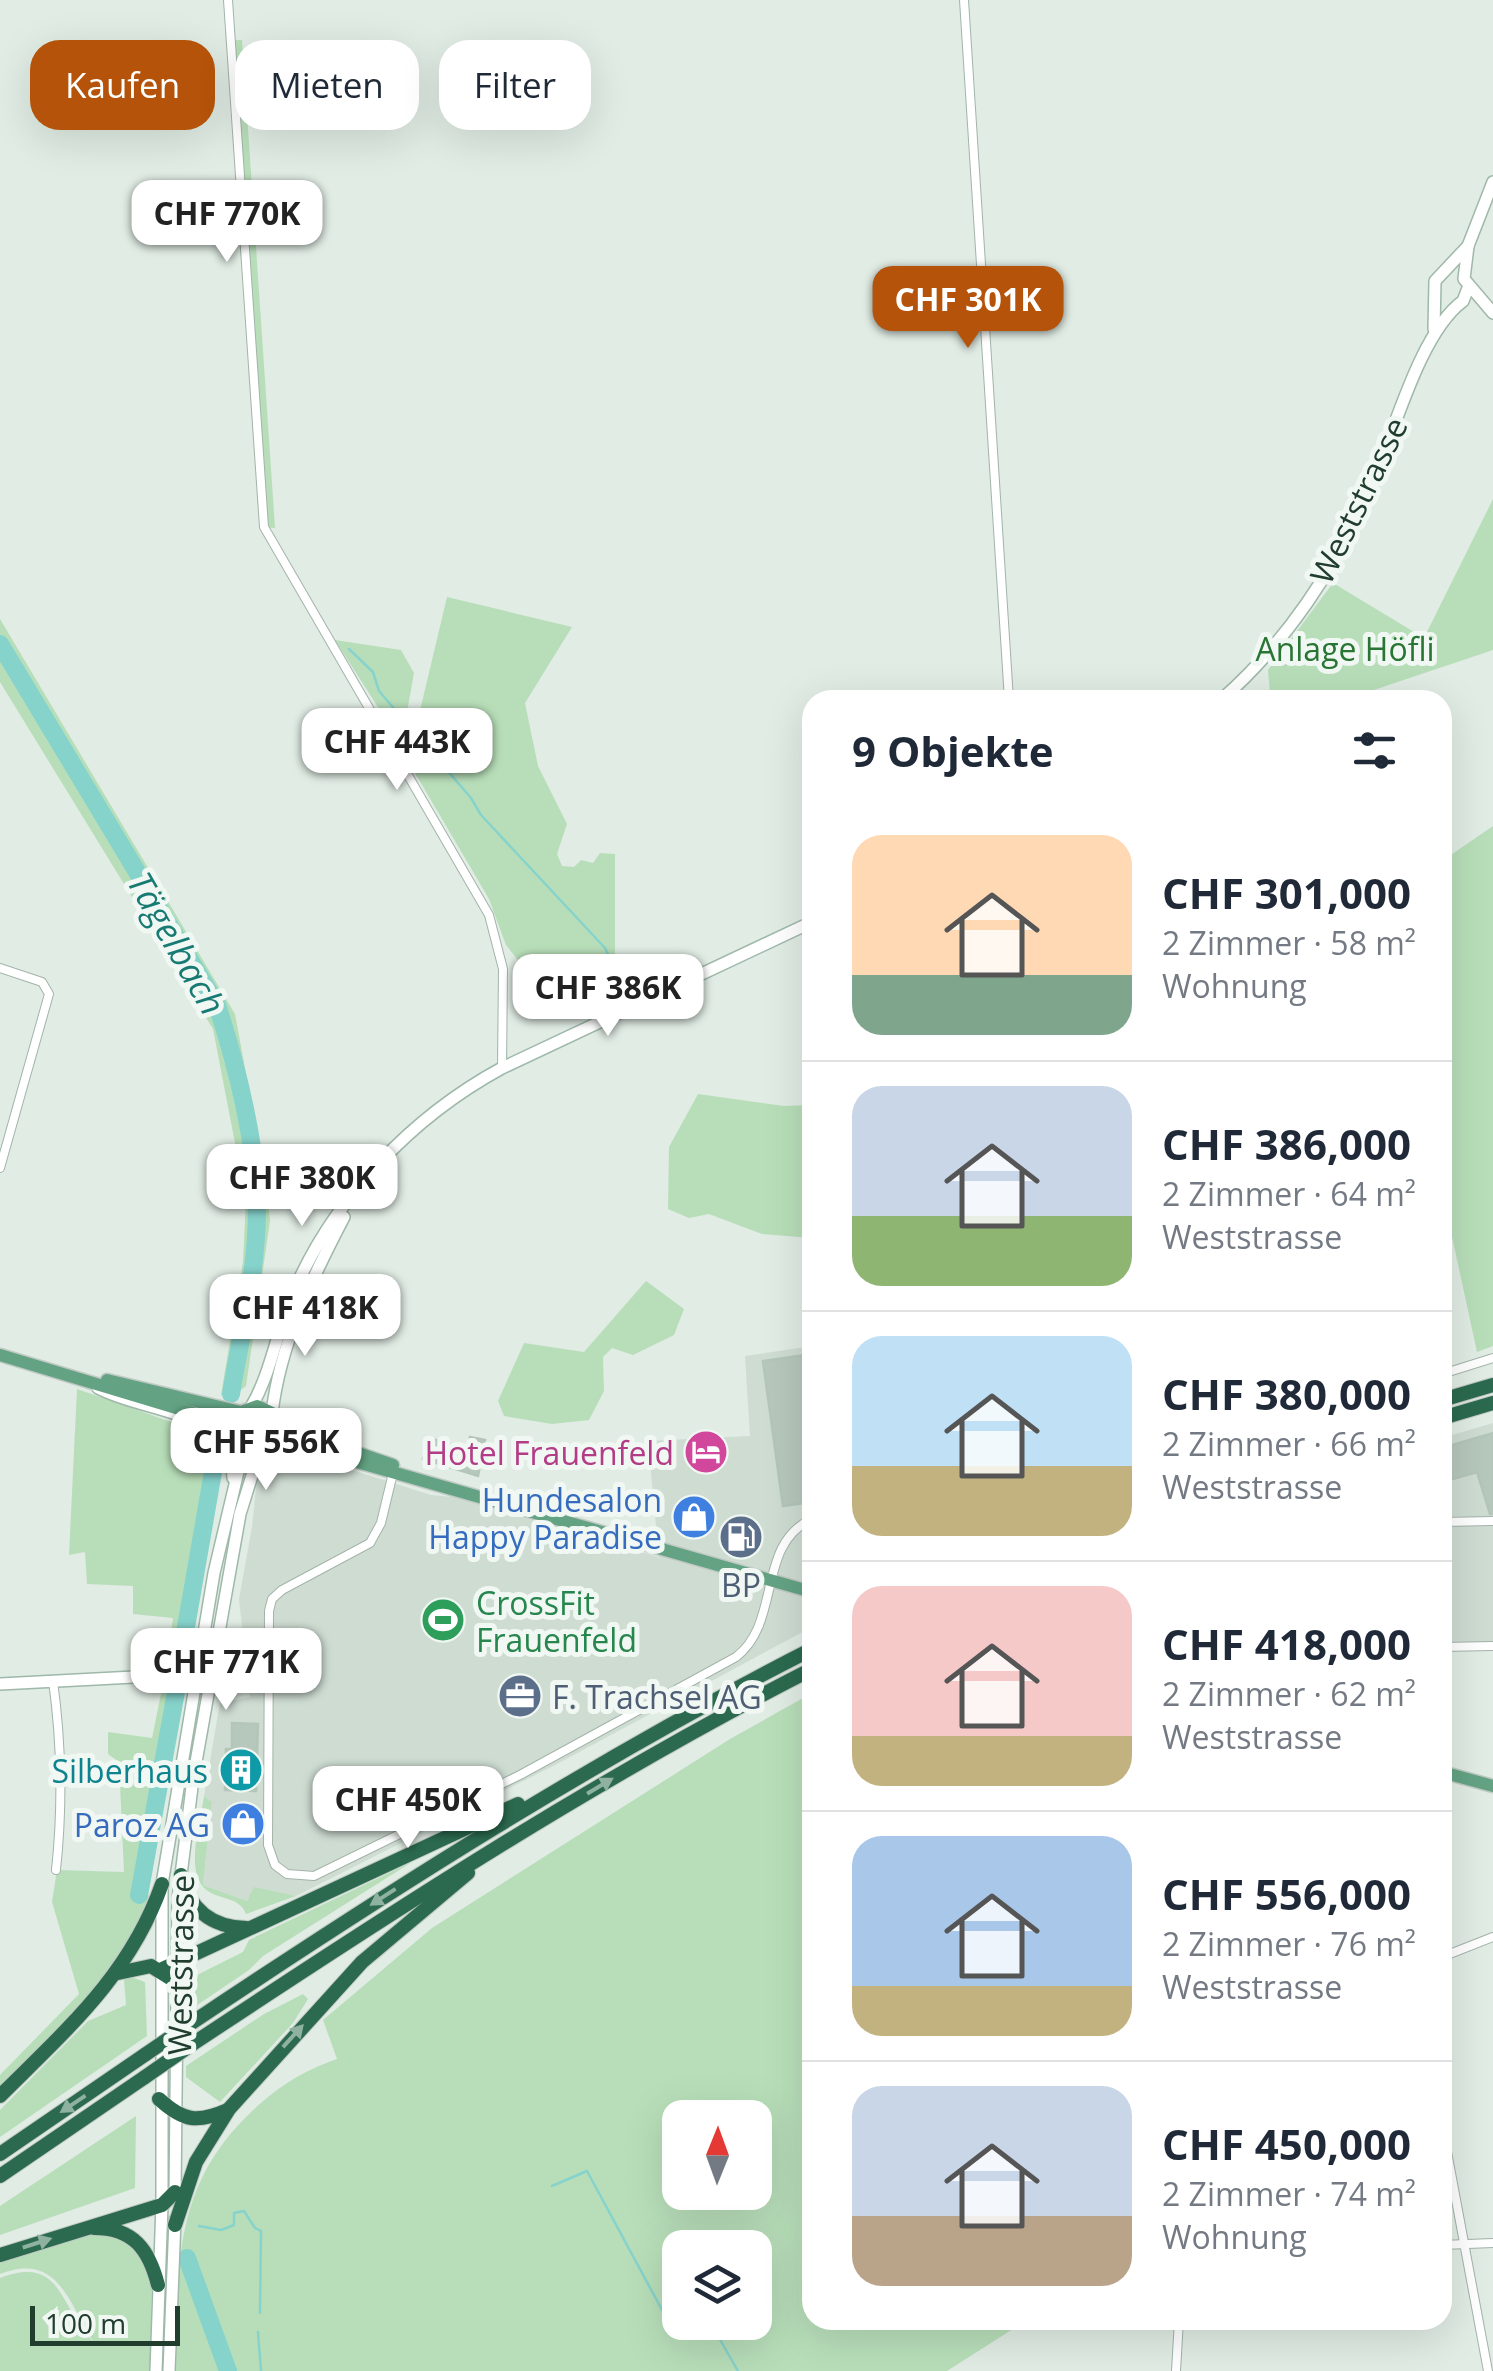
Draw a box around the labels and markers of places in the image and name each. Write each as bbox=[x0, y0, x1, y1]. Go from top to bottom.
pin: CHF 770K bbox=[124, 180, 330, 265]
pin: CHF 301K bbox=[865, 266, 1071, 351]
pin: CHF 443K bbox=[294, 708, 500, 793]
pin: CHF 386K bbox=[505, 954, 711, 1039]
pin: CHF 380K bbox=[199, 1144, 405, 1229]
pin: CHF 418K bbox=[202, 1274, 408, 1359]
pin: CHF 556K bbox=[163, 1408, 369, 1493]
hotel icon: Hotel Frauenfeld bbox=[683, 1429, 729, 1475]
place label: Hotel Frauenfeld bbox=[424, 1431, 674, 1474]
place label: Hundesalon Happy Paradise bbox=[428, 1478, 662, 1558]
shop icon: Hundesalon Happy Paradise bbox=[671, 1494, 717, 1540]
fuel station icon: BP bbox=[718, 1514, 764, 1560]
place label: BP bbox=[721, 1563, 761, 1606]
place label: CrossFit Frauenfeld bbox=[476, 1581, 637, 1661]
sports icon: CrossFit Frauenfeld bbox=[420, 1597, 466, 1643]
pin: CHF 771K bbox=[123, 1628, 329, 1713]
office icon: F. Trachsel AG bbox=[497, 1673, 543, 1719]
place label: F. Trachsel AG bbox=[552, 1675, 762, 1718]
building icon: Silberhaus bbox=[218, 1747, 264, 1793]
place label: Silberhaus bbox=[51, 1749, 208, 1792]
pin: CHF 450K bbox=[305, 1766, 511, 1851]
shop icon: Paroz AG bbox=[220, 1801, 266, 1847]
place label: Paroz AG bbox=[74, 1803, 210, 1846]

